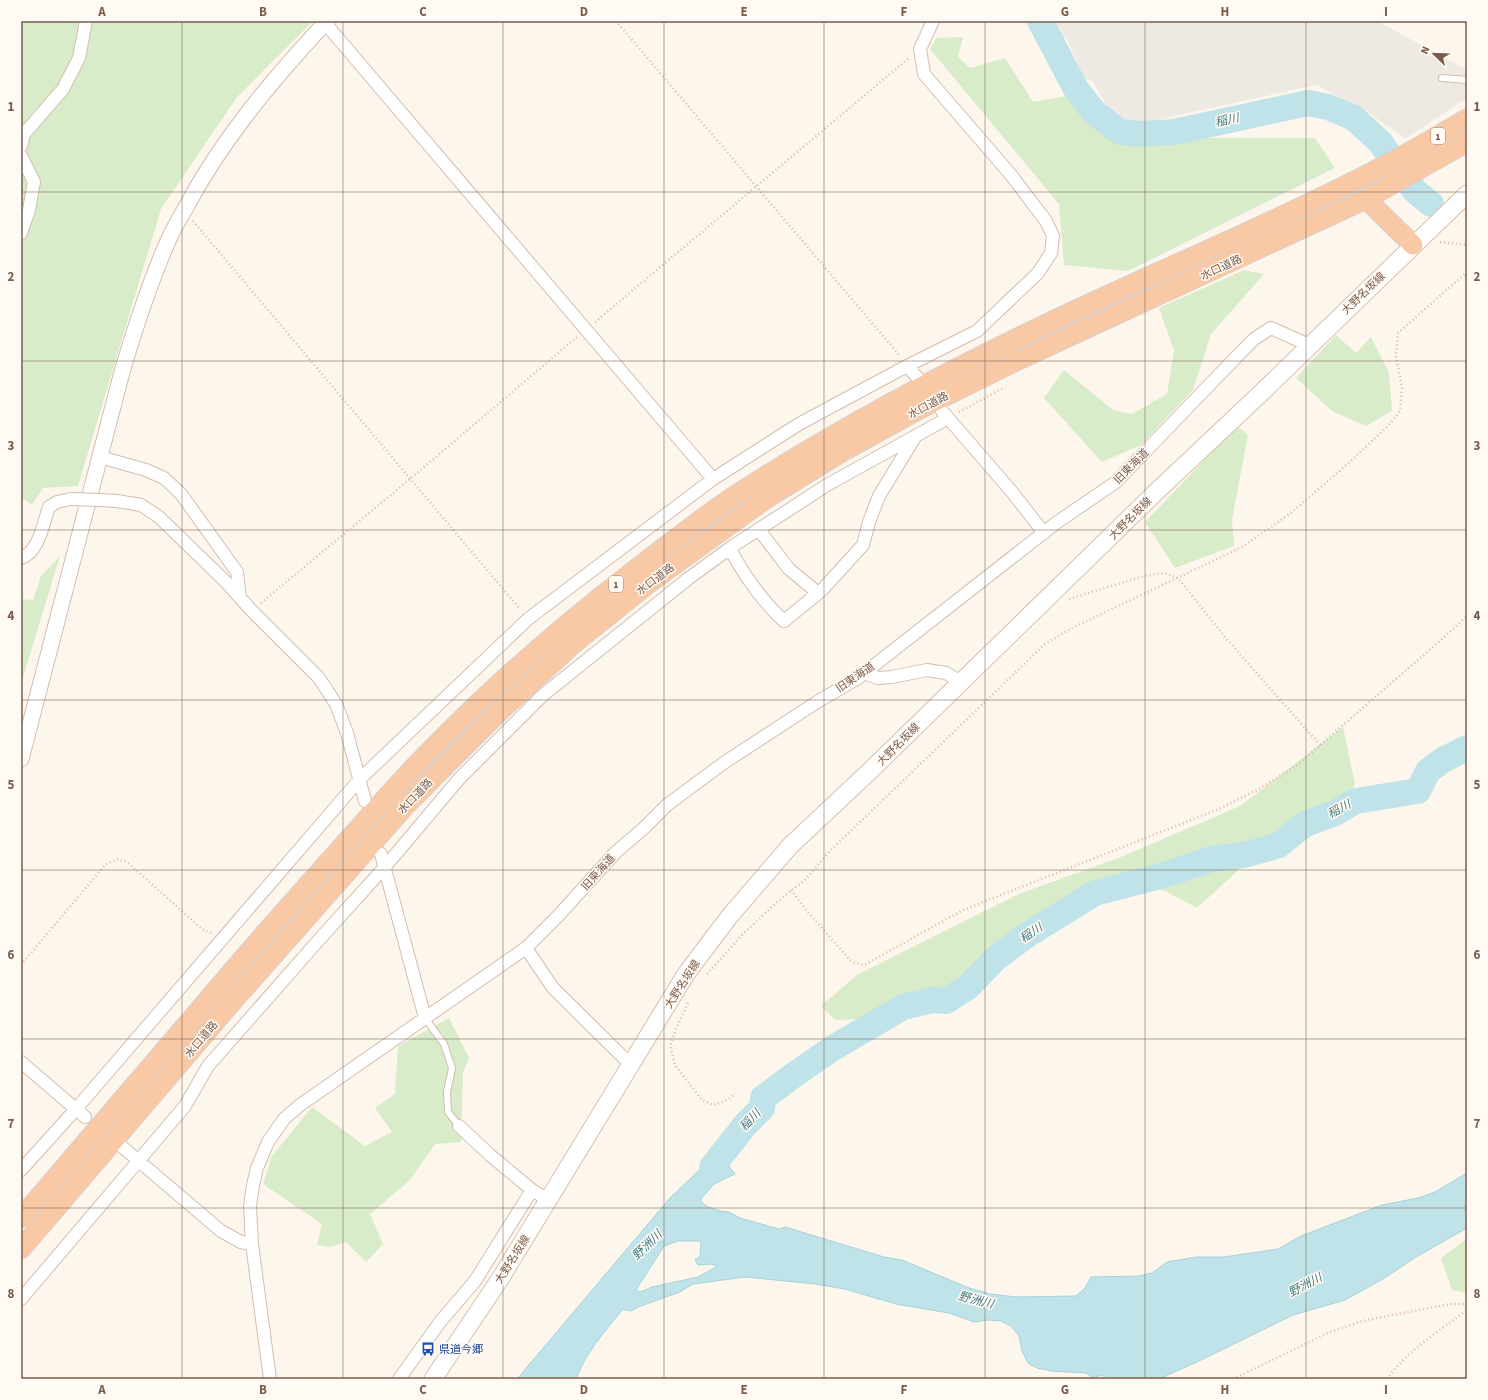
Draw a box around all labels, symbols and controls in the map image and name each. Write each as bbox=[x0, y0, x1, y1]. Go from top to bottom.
text: A bbox=[97, 3, 106, 21]
text: B bbox=[259, 3, 267, 21]
text: C bbox=[419, 3, 427, 21]
text: D bbox=[580, 3, 588, 21]
text: E bbox=[740, 3, 748, 21]
text: F bbox=[901, 3, 908, 21]
text: G bbox=[1061, 3, 1069, 21]
text: H bbox=[1221, 3, 1229, 21]
text: I bbox=[1384, 3, 1388, 21]
north arrow bbox=[1414, 34, 1454, 74]
text: N bbox=[1417, 44, 1434, 57]
text: 1 bbox=[8, 98, 15, 116]
text: 1 bbox=[1474, 98, 1481, 116]
water label: 稲川 bbox=[1214, 109, 1243, 131]
road number: 1 bbox=[1431, 128, 1445, 144]
street label: 水口道路 bbox=[1198, 251, 1244, 284]
text: 2 bbox=[8, 268, 15, 286]
text: 2 bbox=[1474, 268, 1481, 286]
street label: 大野名坂線 bbox=[1338, 269, 1388, 318]
street label: 水口道路 bbox=[905, 388, 951, 422]
text: 3 bbox=[8, 437, 15, 455]
text: 3 bbox=[1474, 437, 1481, 455]
street label: 旧東海道 bbox=[1110, 445, 1152, 487]
street label: 大野名坂線 bbox=[1106, 494, 1155, 543]
street label: 水口道路 bbox=[633, 560, 677, 599]
road number: 1 bbox=[609, 576, 623, 592]
text: 4 bbox=[8, 607, 15, 625]
text: 4 bbox=[1474, 607, 1481, 625]
street label: 旧東海道 bbox=[833, 659, 878, 696]
street label: 大野名坂線 bbox=[874, 720, 923, 769]
street label: 水口道路 bbox=[395, 775, 436, 817]
text: 5 bbox=[8, 776, 15, 794]
text: 5 bbox=[1474, 776, 1481, 794]
water label: 稲川 bbox=[1325, 795, 1356, 823]
street label: 旧東海道 bbox=[578, 851, 619, 894]
water label: 稲川 bbox=[1017, 919, 1048, 947]
text: 6 bbox=[8, 946, 15, 964]
text: 6 bbox=[1474, 946, 1481, 964]
street label: 大野名坂線 bbox=[661, 957, 704, 1011]
street label: 水口道路 bbox=[181, 1018, 221, 1061]
water label: 稲川 bbox=[736, 1104, 766, 1135]
text: 7 bbox=[8, 1115, 15, 1133]
text: 7 bbox=[1474, 1115, 1481, 1133]
water label: 野洲川 bbox=[628, 1225, 668, 1264]
street label: 大野名坂線 bbox=[491, 1232, 533, 1287]
water label: 野洲川 bbox=[1285, 1269, 1327, 1301]
text: 8 bbox=[8, 1285, 15, 1303]
text: 8 bbox=[1474, 1285, 1481, 1303]
water label: 野洲川 bbox=[956, 1288, 997, 1314]
bus stop icon: 県道今郷 bbox=[420, 1341, 436, 1357]
place label: 県道今郷 bbox=[439, 1342, 483, 1357]
text: A bbox=[97, 1381, 106, 1399]
text: B bbox=[259, 1381, 267, 1399]
text: C bbox=[419, 1381, 427, 1399]
text: D bbox=[580, 1381, 588, 1399]
text: E bbox=[740, 1381, 748, 1399]
text: F bbox=[901, 1381, 908, 1399]
text: G bbox=[1061, 1381, 1069, 1399]
text: H bbox=[1221, 1381, 1229, 1399]
text: I bbox=[1384, 1381, 1388, 1399]

